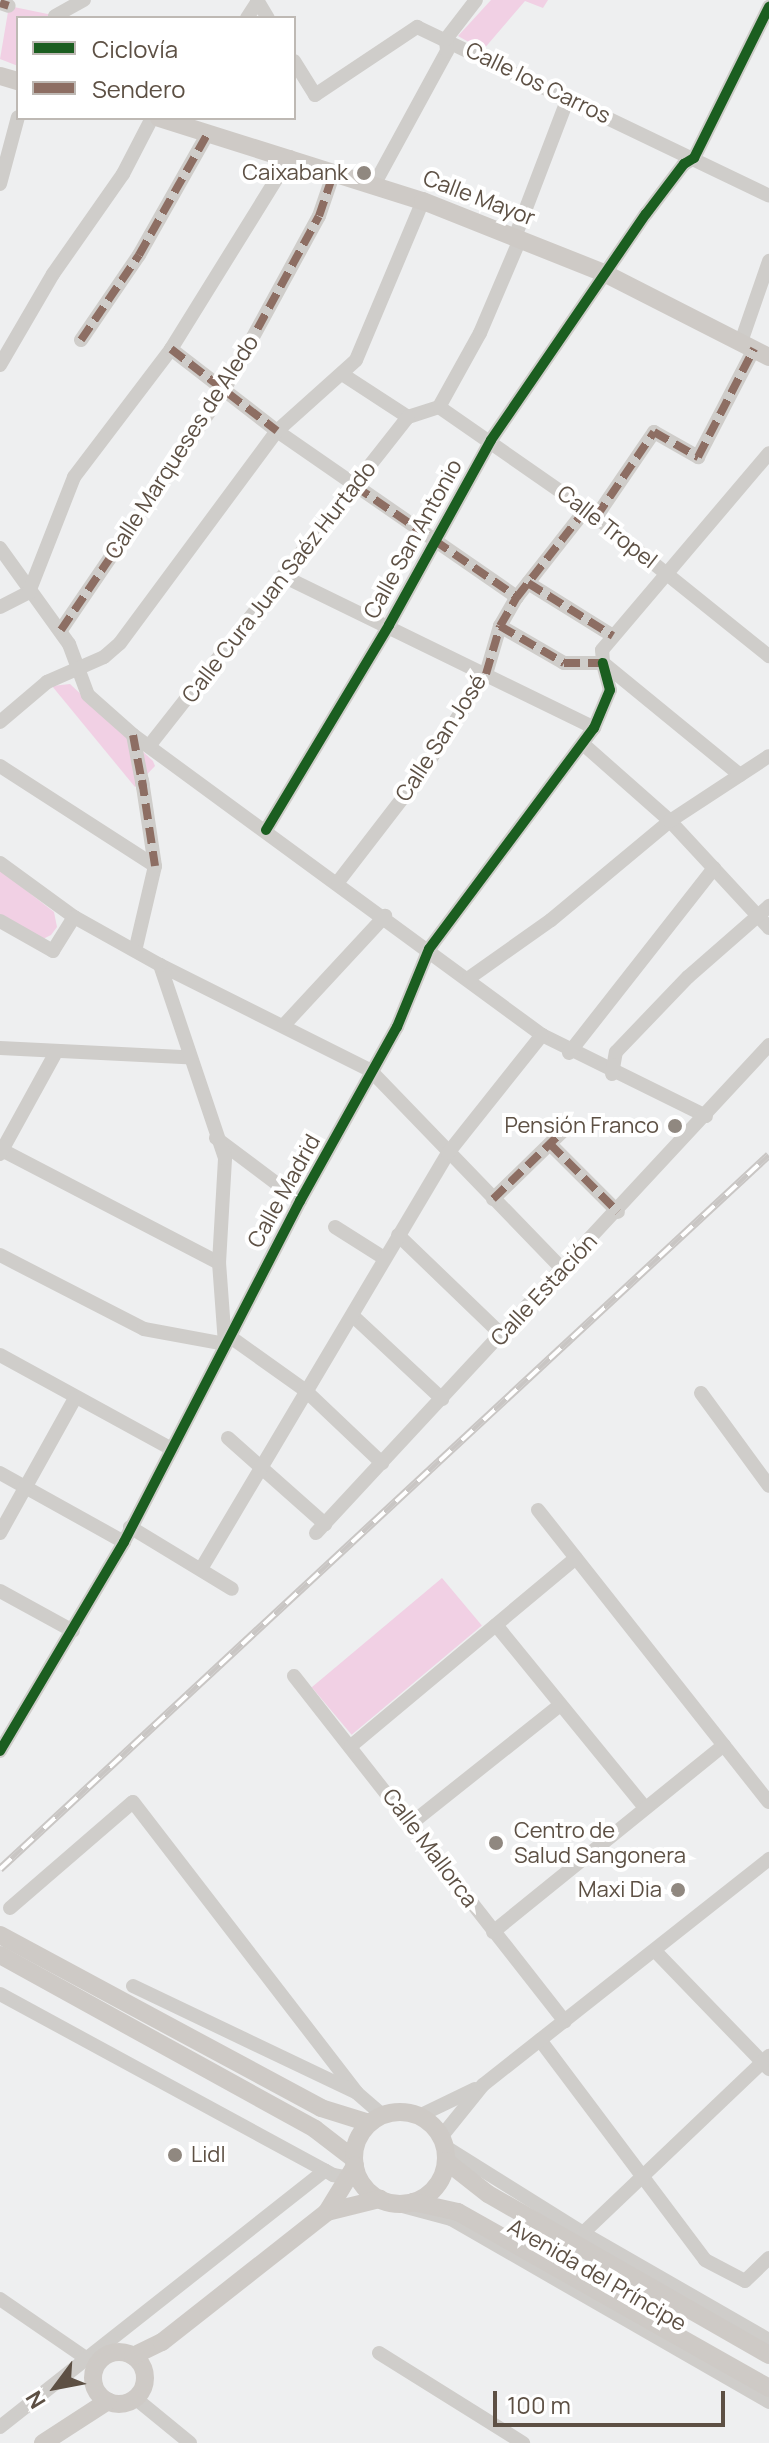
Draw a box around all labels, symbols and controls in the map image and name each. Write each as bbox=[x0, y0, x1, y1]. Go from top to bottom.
legend bbox=[16, 16, 296, 120]
text: Ciclovía bbox=[92, 32, 178, 65]
street label: Calle los Carros bbox=[461, 37, 615, 129]
text: Sendero bbox=[92, 72, 186, 105]
place label: Caixabank bbox=[242, 160, 348, 186]
marker: Caixabank bbox=[355, 164, 373, 182]
street label: Calle Mayor bbox=[419, 165, 539, 231]
street label: Calle Marqueses de Aledo bbox=[100, 330, 264, 564]
street label: Calle San Antonio bbox=[358, 455, 468, 623]
street label: Calle Cura Juan Saéz Hurtado bbox=[176, 456, 382, 708]
street label: Calle Tropel bbox=[552, 480, 662, 574]
street label: Calle San José bbox=[390, 669, 492, 807]
place label: Pensión Franco bbox=[504, 1113, 659, 1139]
marker: Pensión Franco bbox=[666, 1117, 684, 1135]
street label: Calle Madrid bbox=[242, 1130, 326, 1252]
street label: Calle Estación bbox=[485, 1228, 603, 1352]
street label: Calle Mallorca bbox=[377, 1784, 483, 1912]
place label: Centro de Salud Sangonera bbox=[514, 1817, 686, 1868]
marker: Centro de Salud Sangonera bbox=[485, 1832, 507, 1854]
place label: Maxi Dia bbox=[578, 1877, 662, 1903]
marker: Maxi Dia bbox=[669, 1881, 687, 1899]
place label: Lidl bbox=[191, 2142, 226, 2168]
marker: Lidl bbox=[166, 2146, 184, 2164]
street label: Avenida del Príncipe bbox=[503, 2213, 691, 2337]
north arrow bbox=[16, 2347, 96, 2427]
scale bar bbox=[497, 2375, 729, 2425]
text: N bbox=[19, 2385, 53, 2414]
text: 100 m bbox=[507, 2388, 571, 2421]

